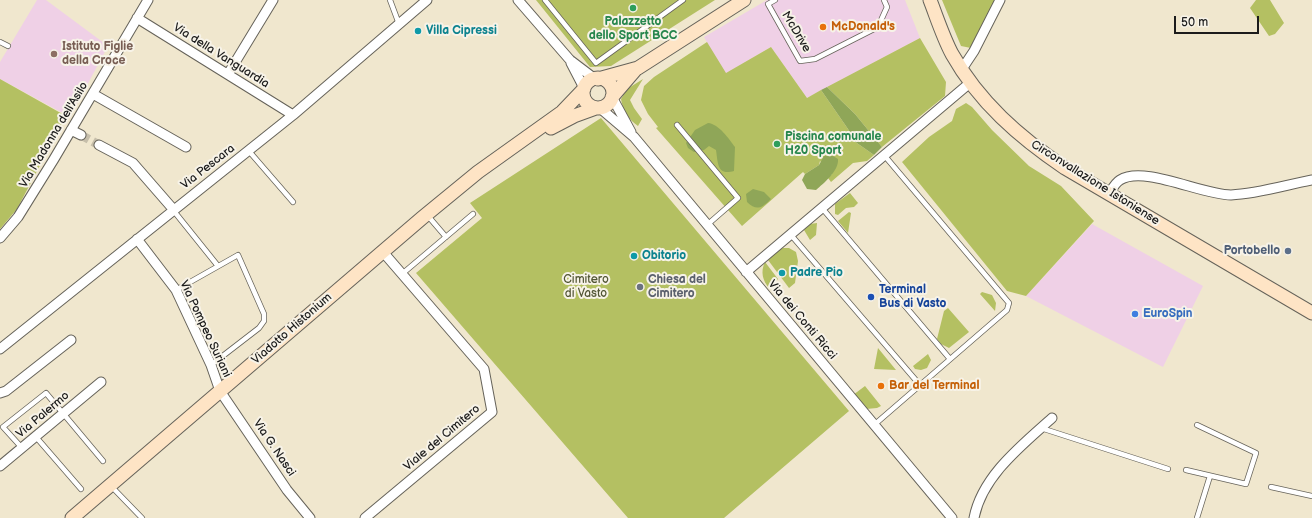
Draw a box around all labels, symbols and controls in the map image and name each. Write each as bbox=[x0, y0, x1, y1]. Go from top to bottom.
marker: Palazzetto dello Sport BCC bbox=[628, 3, 638, 13]
scale bar bbox=[1176, 8, 1261, 34]
street label: McDrive bbox=[778, 9, 814, 55]
place label: Palazzetto dello Sport BCC bbox=[589, 15, 677, 43]
text: 50 m bbox=[1181, 15, 1208, 30]
place label: McDonald's bbox=[831, 20, 895, 34]
street label: Via della Vanguardia bbox=[170, 21, 272, 91]
marker: McDonald's bbox=[818, 22, 828, 32]
place label: Villa Cipressi bbox=[426, 24, 497, 38]
marker: Villa Cipressi bbox=[413, 26, 423, 36]
place label: Istituto Figlie della Croce bbox=[62, 40, 133, 68]
marker: Istituto Figlie della Croce bbox=[49, 49, 59, 59]
street label: Via Madonna dell'Asilo bbox=[17, 79, 91, 191]
place label: Piscina comunale H20 Sport bbox=[785, 130, 882, 158]
street label: Circonvallazione Istoniense bbox=[1028, 137, 1162, 229]
marker: Piscina comunale H20 Sport bbox=[772, 139, 782, 149]
street label: Via Pescara bbox=[178, 141, 238, 193]
place label: Portobello bbox=[1224, 244, 1280, 258]
marker: Portobello bbox=[1283, 246, 1293, 256]
place label: Obitorio bbox=[642, 249, 686, 263]
marker: Obitorio bbox=[629, 251, 639, 261]
place label: Padre Pio bbox=[790, 266, 843, 280]
marker: Padre Pio bbox=[777, 268, 787, 278]
park label: Cimitero di Vasto bbox=[563, 273, 609, 301]
place label: Chiesa del Cimitero bbox=[648, 273, 706, 301]
street label: Via dei Conti Ricci bbox=[765, 277, 839, 363]
street label: Via Pompeo Suriani bbox=[176, 278, 234, 380]
marker: Chiesa del Cimitero bbox=[635, 282, 645, 292]
place label: Terminal Bus di Vasto bbox=[879, 283, 946, 311]
street label: Viadotto Histonium bbox=[249, 290, 335, 368]
marker: Terminal Bus di Vasto bbox=[866, 292, 876, 302]
place label: EuroSpin bbox=[1143, 307, 1192, 321]
marker: EuroSpin bbox=[1130, 309, 1140, 319]
place label: Bar del Terminal bbox=[889, 379, 980, 393]
marker: Bar del Terminal bbox=[876, 381, 886, 391]
street label: Via Palermo bbox=[14, 389, 72, 441]
street label: Viale del Cimitero bbox=[401, 402, 483, 474]
street label: Via G. Nasci bbox=[250, 417, 298, 479]

